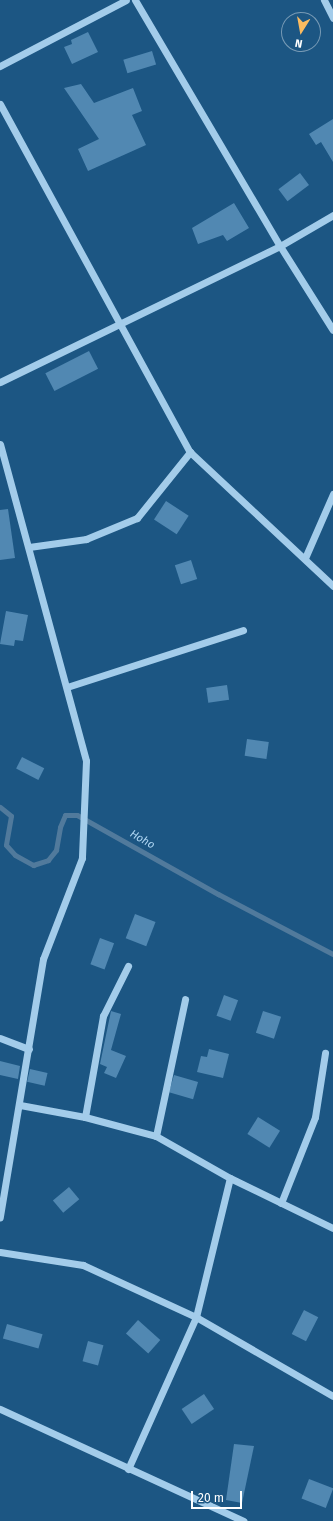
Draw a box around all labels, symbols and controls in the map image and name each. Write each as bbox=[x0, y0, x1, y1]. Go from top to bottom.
north arrow bbox=[281, 12, 321, 52]
text: N bbox=[294, 36, 304, 50]
water label: Hoho bbox=[127, 828, 157, 852]
scale bar bbox=[193, 1483, 244, 1509]
text: 20 m bbox=[198, 1491, 224, 1505]

